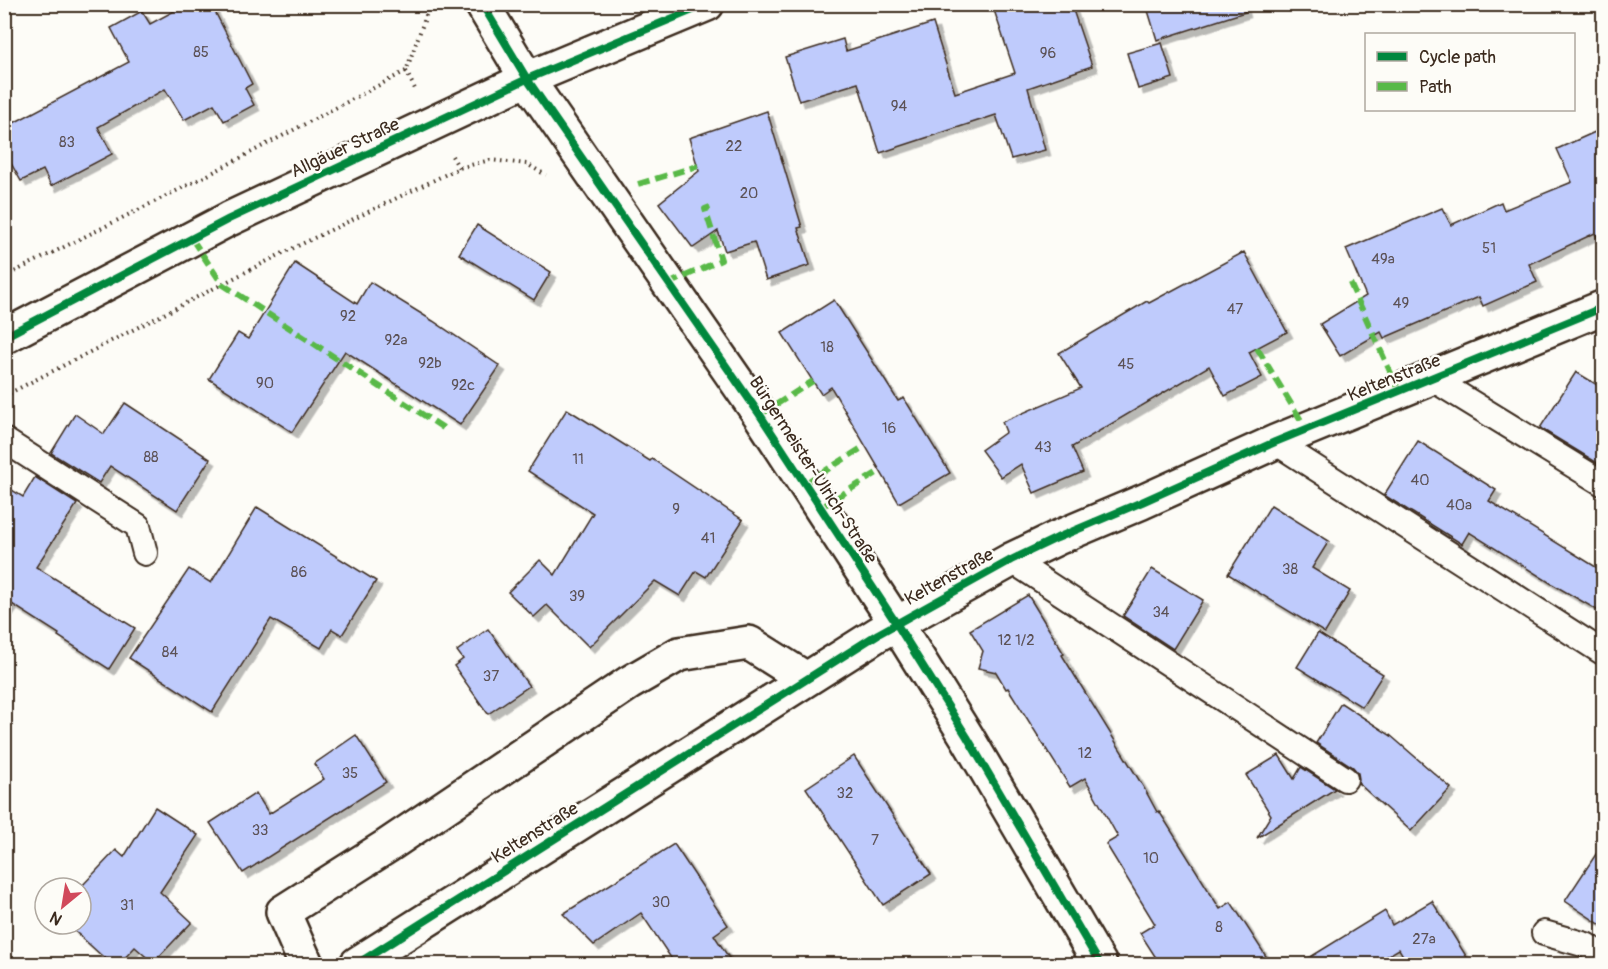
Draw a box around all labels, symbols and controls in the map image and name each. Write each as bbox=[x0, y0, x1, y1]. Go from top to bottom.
legend bbox=[1365, 33, 1575, 111]
house number: 85 bbox=[193, 43, 209, 62]
house number: 96 bbox=[1040, 44, 1056, 63]
text: Cycle path bbox=[1419, 46, 1496, 69]
text: Path bbox=[1419, 76, 1452, 99]
house number: 94 bbox=[891, 97, 908, 116]
street label: Allgäuer Straße bbox=[287, 113, 403, 183]
house number: 83 bbox=[59, 133, 75, 152]
house number: 22 bbox=[726, 137, 742, 156]
house number: 20 bbox=[740, 184, 758, 203]
house number: 51 bbox=[1482, 239, 1496, 258]
house number: 49a bbox=[1371, 250, 1395, 269]
house number: 49 bbox=[1393, 294, 1409, 313]
house number: 47 bbox=[1227, 300, 1243, 319]
house number: 92 bbox=[340, 307, 356, 326]
house number: 92a bbox=[384, 331, 408, 350]
house number: 18 bbox=[820, 338, 834, 357]
street label: Keltenstraße bbox=[1344, 349, 1444, 407]
house number: 92b bbox=[418, 354, 442, 373]
house number: 45 bbox=[1118, 355, 1134, 374]
street label: Bürgermeister-Ulrich-Straße bbox=[744, 372, 882, 568]
house number: 90 bbox=[256, 374, 274, 393]
house number: 92c bbox=[451, 376, 475, 395]
house number: 16 bbox=[882, 419, 896, 438]
house number: 43 bbox=[1034, 438, 1052, 457]
house number: 88 bbox=[143, 448, 159, 467]
house number: 11 bbox=[572, 450, 584, 469]
house number: 40 bbox=[1411, 471, 1429, 490]
house number: 40a bbox=[1446, 496, 1472, 515]
house number: 9 bbox=[672, 500, 680, 519]
house number: 41 bbox=[701, 529, 715, 548]
street label: Keltenstraße bbox=[900, 543, 998, 611]
house number: 38 bbox=[1282, 560, 1298, 579]
house number: 86 bbox=[291, 563, 307, 582]
house number: 39 bbox=[569, 587, 585, 606]
house number: 34 bbox=[1152, 603, 1170, 622]
house number: 12 1/2 bbox=[997, 631, 1035, 650]
house number: 84 bbox=[162, 643, 178, 662]
house number: 37 bbox=[483, 667, 499, 686]
house number: 12 bbox=[1078, 744, 1092, 763]
house number: 35 bbox=[342, 764, 358, 783]
house number: 32 bbox=[837, 784, 853, 803]
street label: Keltenstraße bbox=[487, 797, 583, 869]
house number: 33 bbox=[252, 821, 268, 840]
house number: 7 bbox=[871, 831, 879, 850]
house number: 10 bbox=[1143, 849, 1159, 868]
north arrow bbox=[33, 876, 93, 936]
house number: 30 bbox=[652, 893, 670, 912]
house number: 31 bbox=[120, 896, 134, 915]
text: N bbox=[46, 907, 66, 929]
house number: 8 bbox=[1215, 918, 1223, 937]
house number: 27a bbox=[1412, 930, 1436, 949]

